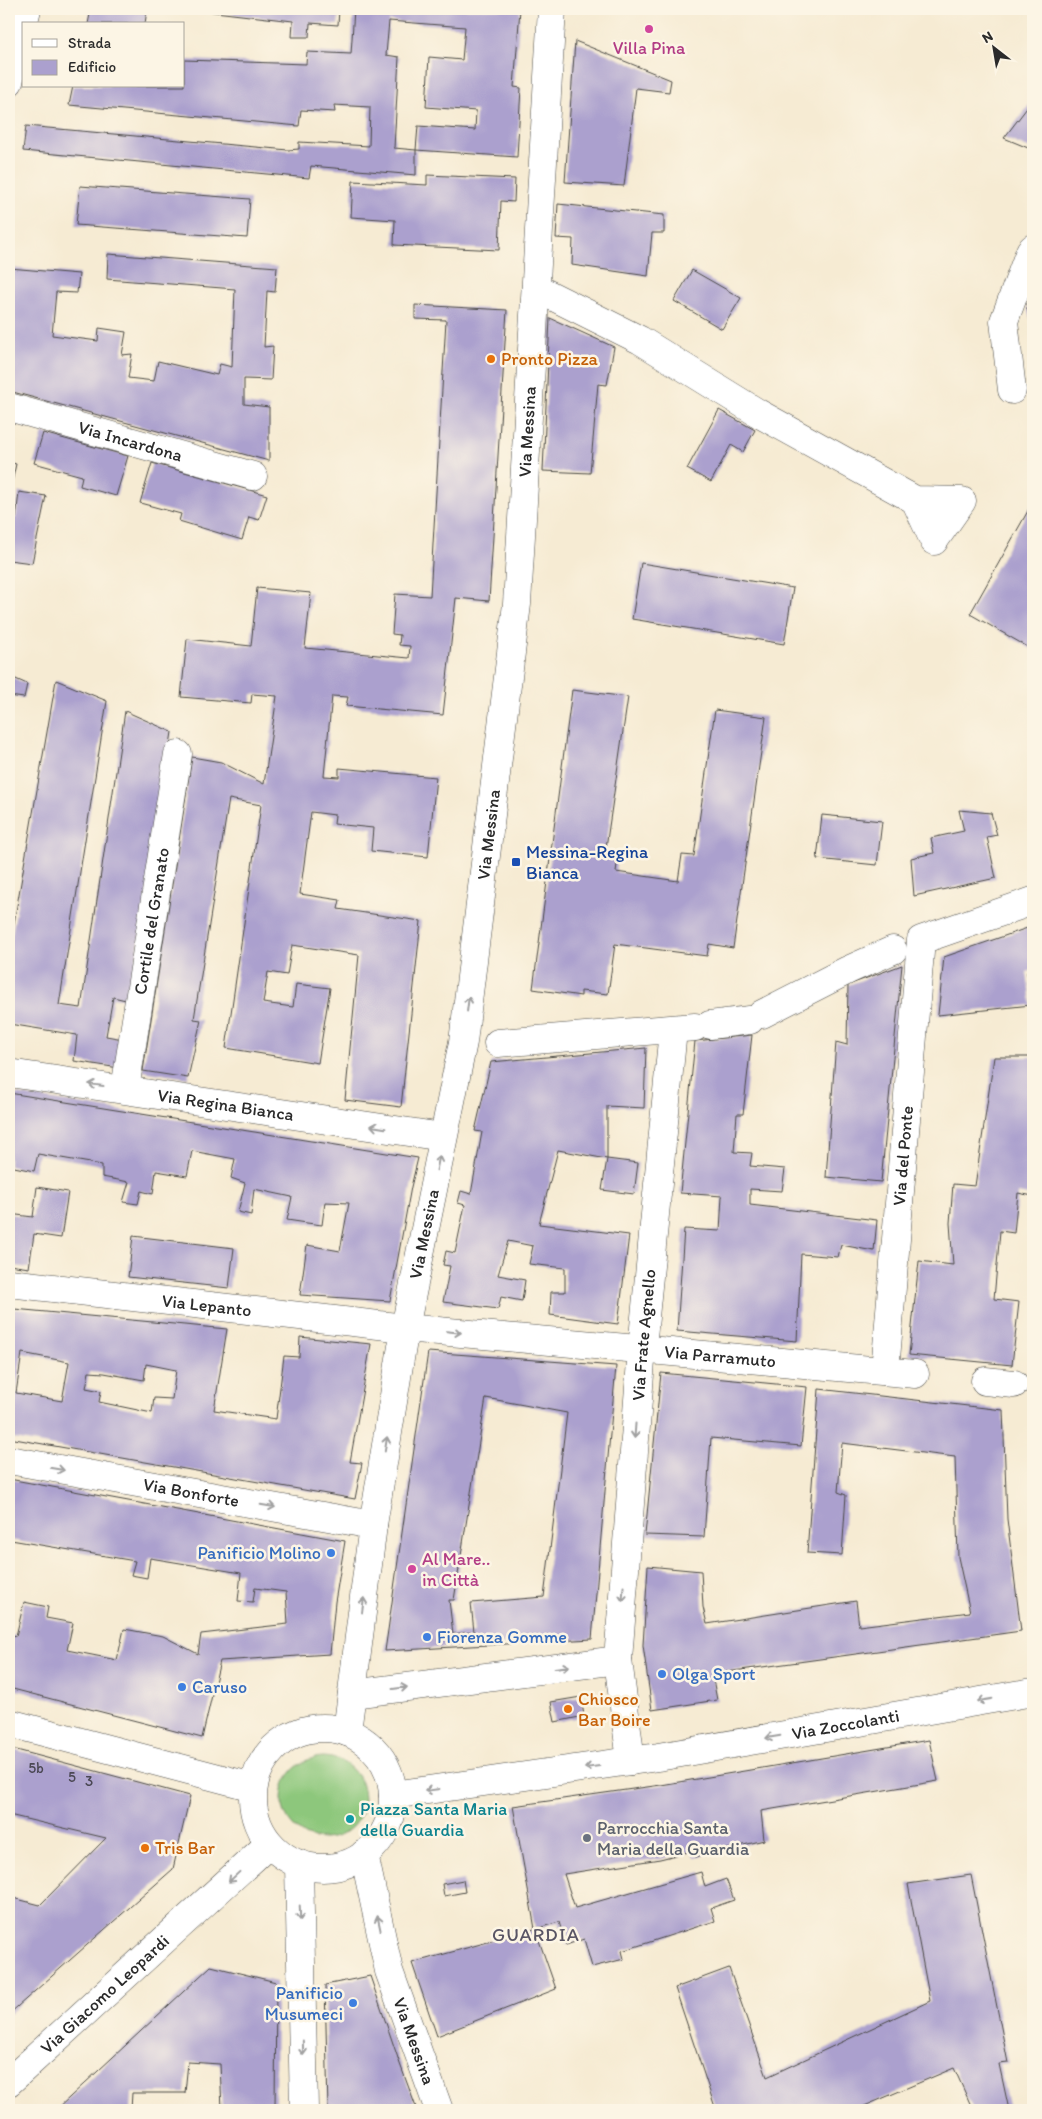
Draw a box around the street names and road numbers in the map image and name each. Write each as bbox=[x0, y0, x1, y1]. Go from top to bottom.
street label: Via Messina bbox=[513, 385, 541, 478]
street label: Via Incardona bbox=[76, 416, 185, 467]
street label: Via Messina bbox=[472, 788, 505, 881]
street label: Cortile del Granato bbox=[129, 846, 174, 996]
street label: Via Regina Bianca bbox=[156, 1084, 295, 1126]
street label: Via del Ponte bbox=[888, 1105, 918, 1207]
street label: Via Messina bbox=[404, 1187, 444, 1281]
street label: Via Frate Agnello bbox=[627, 1268, 661, 1402]
street label: Via Lepanto bbox=[161, 1289, 253, 1322]
street label: Via Parramuto bbox=[663, 1340, 777, 1372]
street label: Via Bonforte bbox=[141, 1473, 241, 1512]
street label: Via Zoccolanti bbox=[790, 1704, 901, 1745]
street label: Via Giacomo Leopardi bbox=[36, 1930, 174, 2059]
street label: Via Messina bbox=[388, 1994, 440, 2088]

